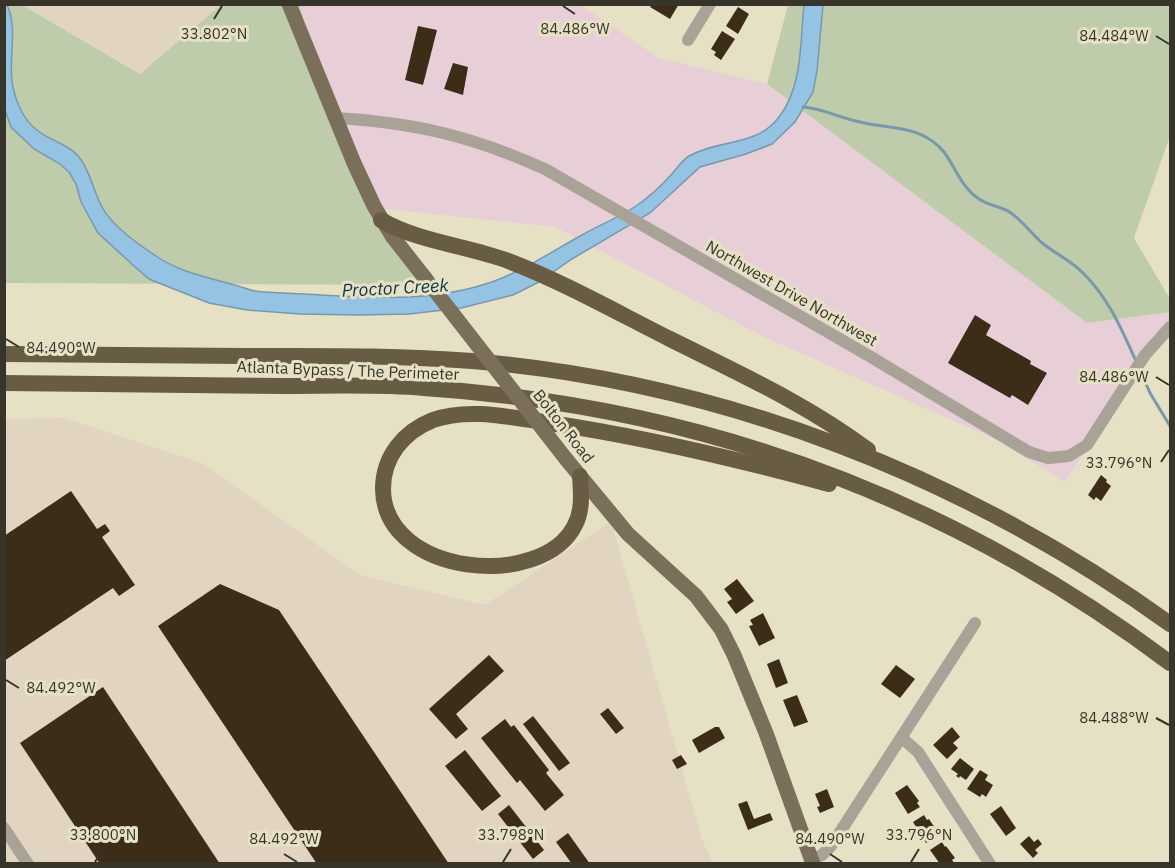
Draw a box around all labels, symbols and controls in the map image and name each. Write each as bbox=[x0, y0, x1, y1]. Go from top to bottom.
text: 84.486°W bbox=[540, 19, 610, 38]
text: 33.802°N bbox=[181, 24, 247, 43]
text: 84.484°W bbox=[1079, 26, 1149, 45]
street label: Northwest Drive Northwest bbox=[703, 236, 881, 350]
water label: Proctor Creek bbox=[341, 273, 450, 302]
text: 84.490°W bbox=[26, 338, 96, 357]
street label: Atlanta Bypass / The Perimeter bbox=[236, 356, 460, 384]
text: 84.486°W bbox=[1079, 367, 1149, 386]
street label: Bolton Road bbox=[529, 385, 599, 467]
text: 33.796°N bbox=[1086, 453, 1152, 472]
text: 84.492°W bbox=[26, 678, 96, 697]
text: 84.488°W bbox=[1079, 708, 1149, 727]
text: 33.800°N bbox=[70, 825, 136, 844]
text: 33.798°N bbox=[478, 825, 544, 844]
text: 33.796°N bbox=[886, 825, 952, 844]
text: 84.492°W bbox=[249, 829, 319, 848]
text: 84.490°W bbox=[795, 829, 865, 848]

